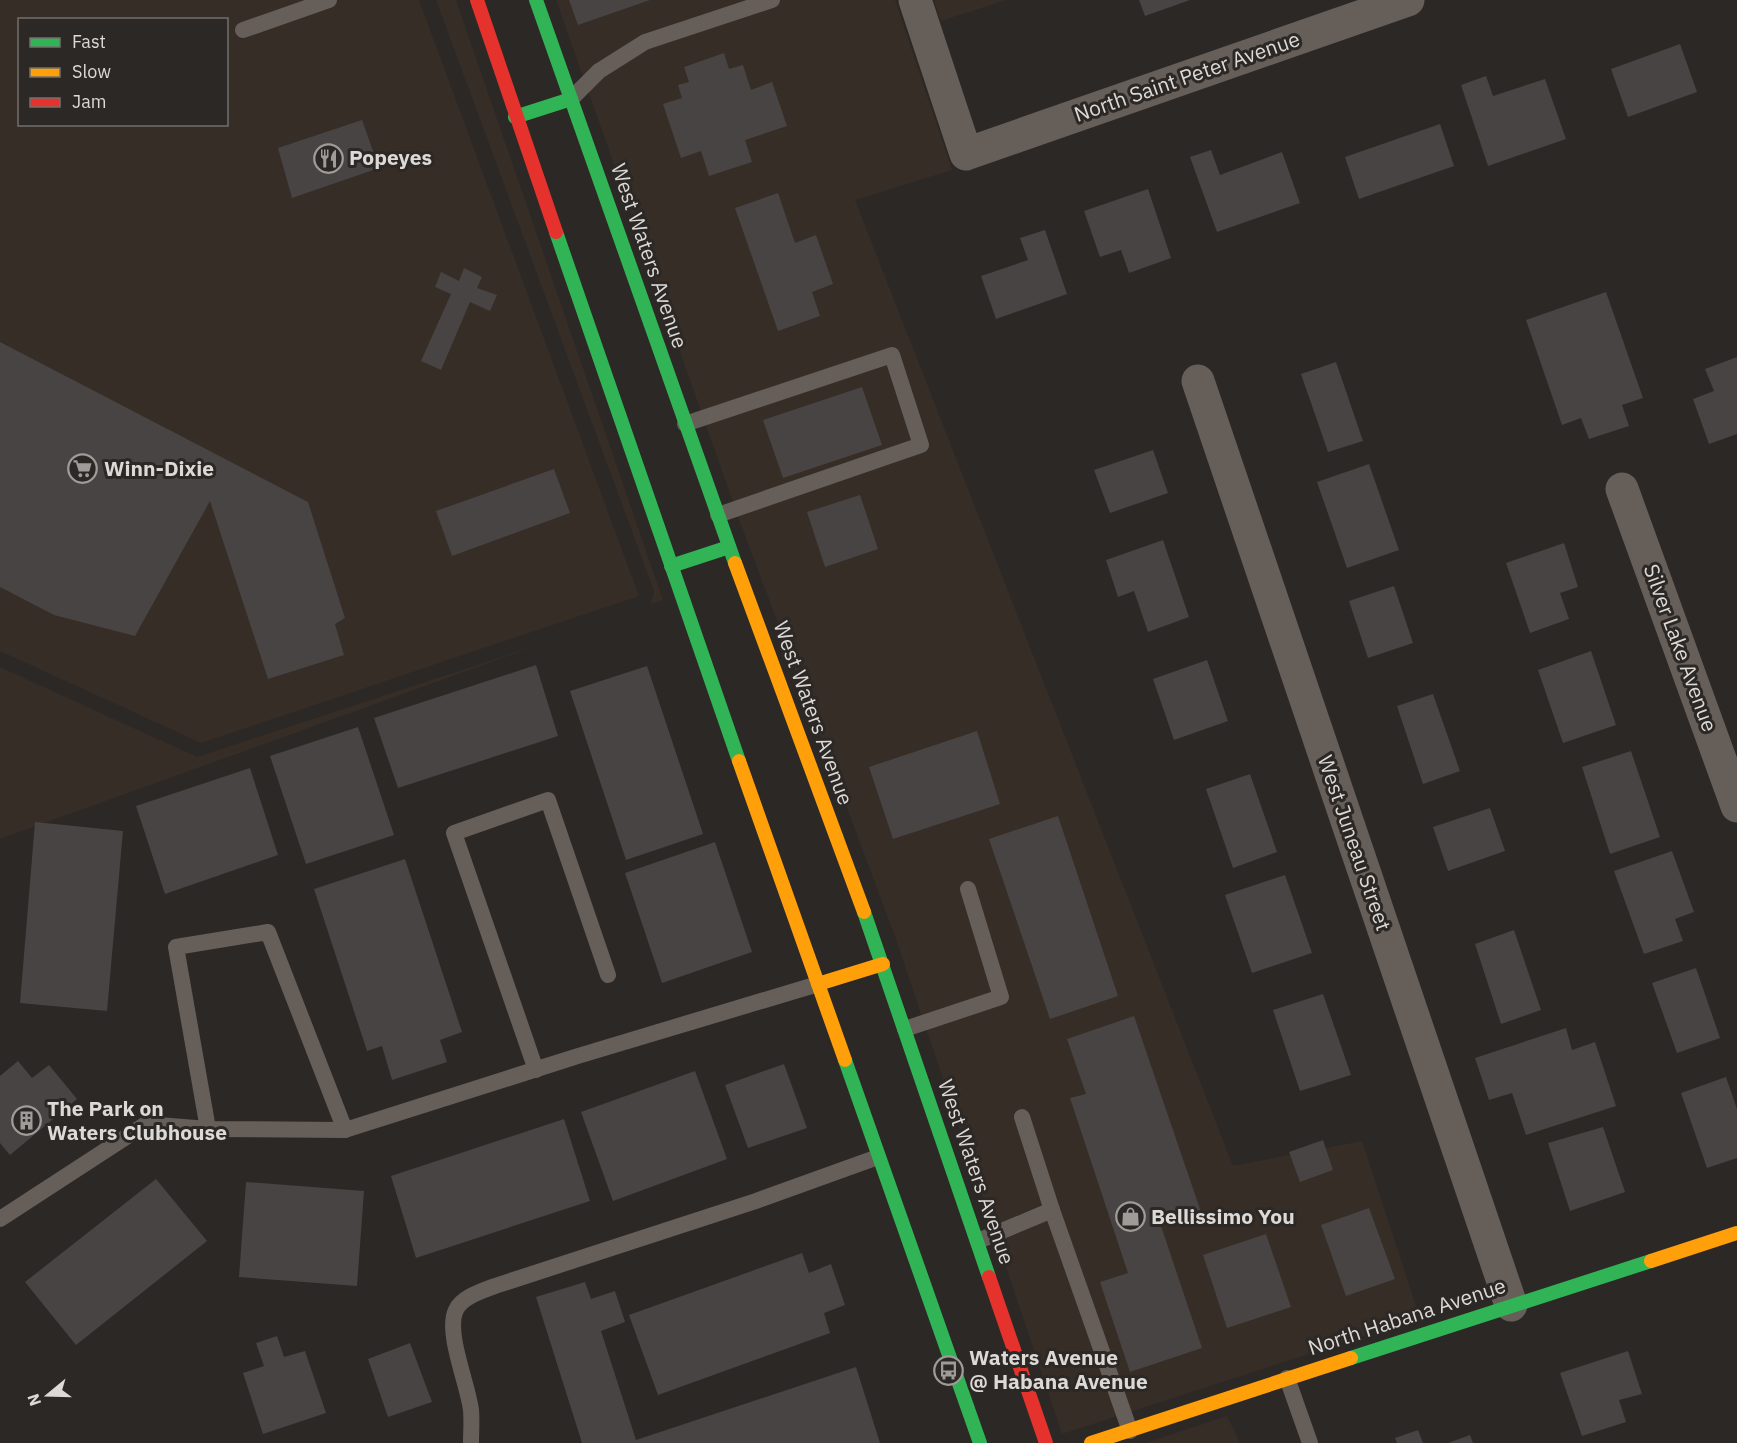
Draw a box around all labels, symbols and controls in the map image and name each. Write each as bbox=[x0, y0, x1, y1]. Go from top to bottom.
legend bbox=[18, 18, 228, 126]
street label: North Saint Peter Avenue bbox=[1070, 24, 1303, 128]
text: Fast bbox=[72, 30, 106, 53]
text: Slow bbox=[72, 60, 111, 83]
text: Jam bbox=[72, 90, 107, 113]
restaurant icon: Popeyes bbox=[312, 142, 344, 174]
place label: Popeyes bbox=[349, 143, 432, 171]
street label: West Waters Avenue bbox=[605, 159, 695, 352]
supermarket icon: Winn-Dixie bbox=[67, 453, 99, 485]
place label: Winn-Dixie bbox=[104, 454, 214, 482]
street label: Silver Lake Avenue bbox=[1638, 560, 1724, 735]
street label: West Waters Avenue bbox=[768, 617, 860, 809]
street label: West Juneau Street bbox=[1312, 751, 1398, 934]
street label: West Waters Avenue bbox=[932, 1075, 1022, 1268]
place label: The Park on Waters Clubhouse bbox=[47, 1094, 227, 1146]
building icon: The Park on Waters Clubhouse bbox=[10, 1105, 42, 1137]
shop icon: Bellissimo You bbox=[1114, 1201, 1146, 1233]
place label: Bellissimo You bbox=[1151, 1202, 1295, 1230]
street label: North Habana Avenue bbox=[1304, 1271, 1509, 1361]
place label: Waters Avenue @ Habana Avenue bbox=[969, 1343, 1148, 1395]
bus stop icon: Waters Avenue @ Habana Avenue bbox=[932, 1354, 964, 1386]
north arrow bbox=[18, 1365, 78, 1425]
text: N bbox=[22, 1391, 45, 1409]

